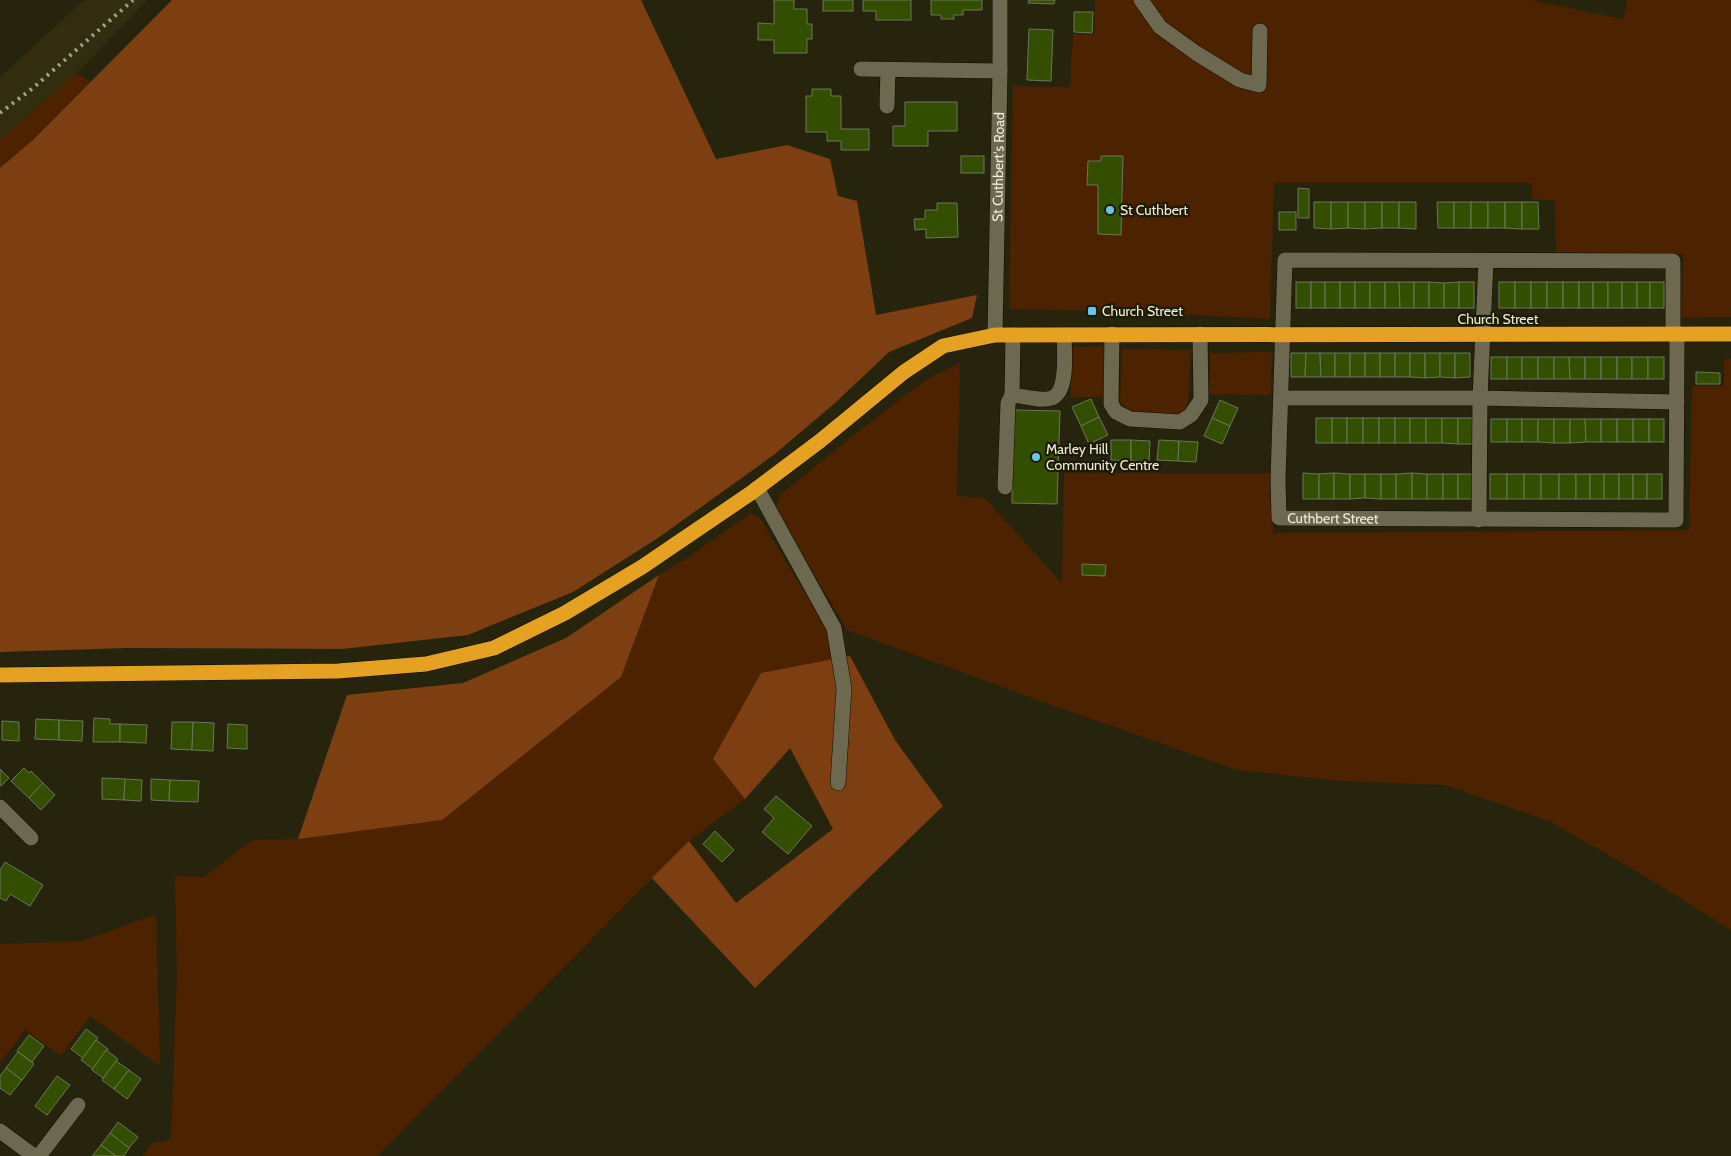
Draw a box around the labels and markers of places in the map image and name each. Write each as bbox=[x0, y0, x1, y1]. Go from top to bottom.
place label: St Cuthbert bbox=[1120, 201, 1188, 219]
marker: St Cuthbert bbox=[1104, 204, 1116, 216]
place label: Church Street bbox=[1102, 302, 1183, 320]
marker: Church Street bbox=[1086, 305, 1098, 317]
place label: Marley Hill Community Centre bbox=[1046, 440, 1159, 474]
marker: Marley Hill Community Centre bbox=[1030, 451, 1042, 463]

